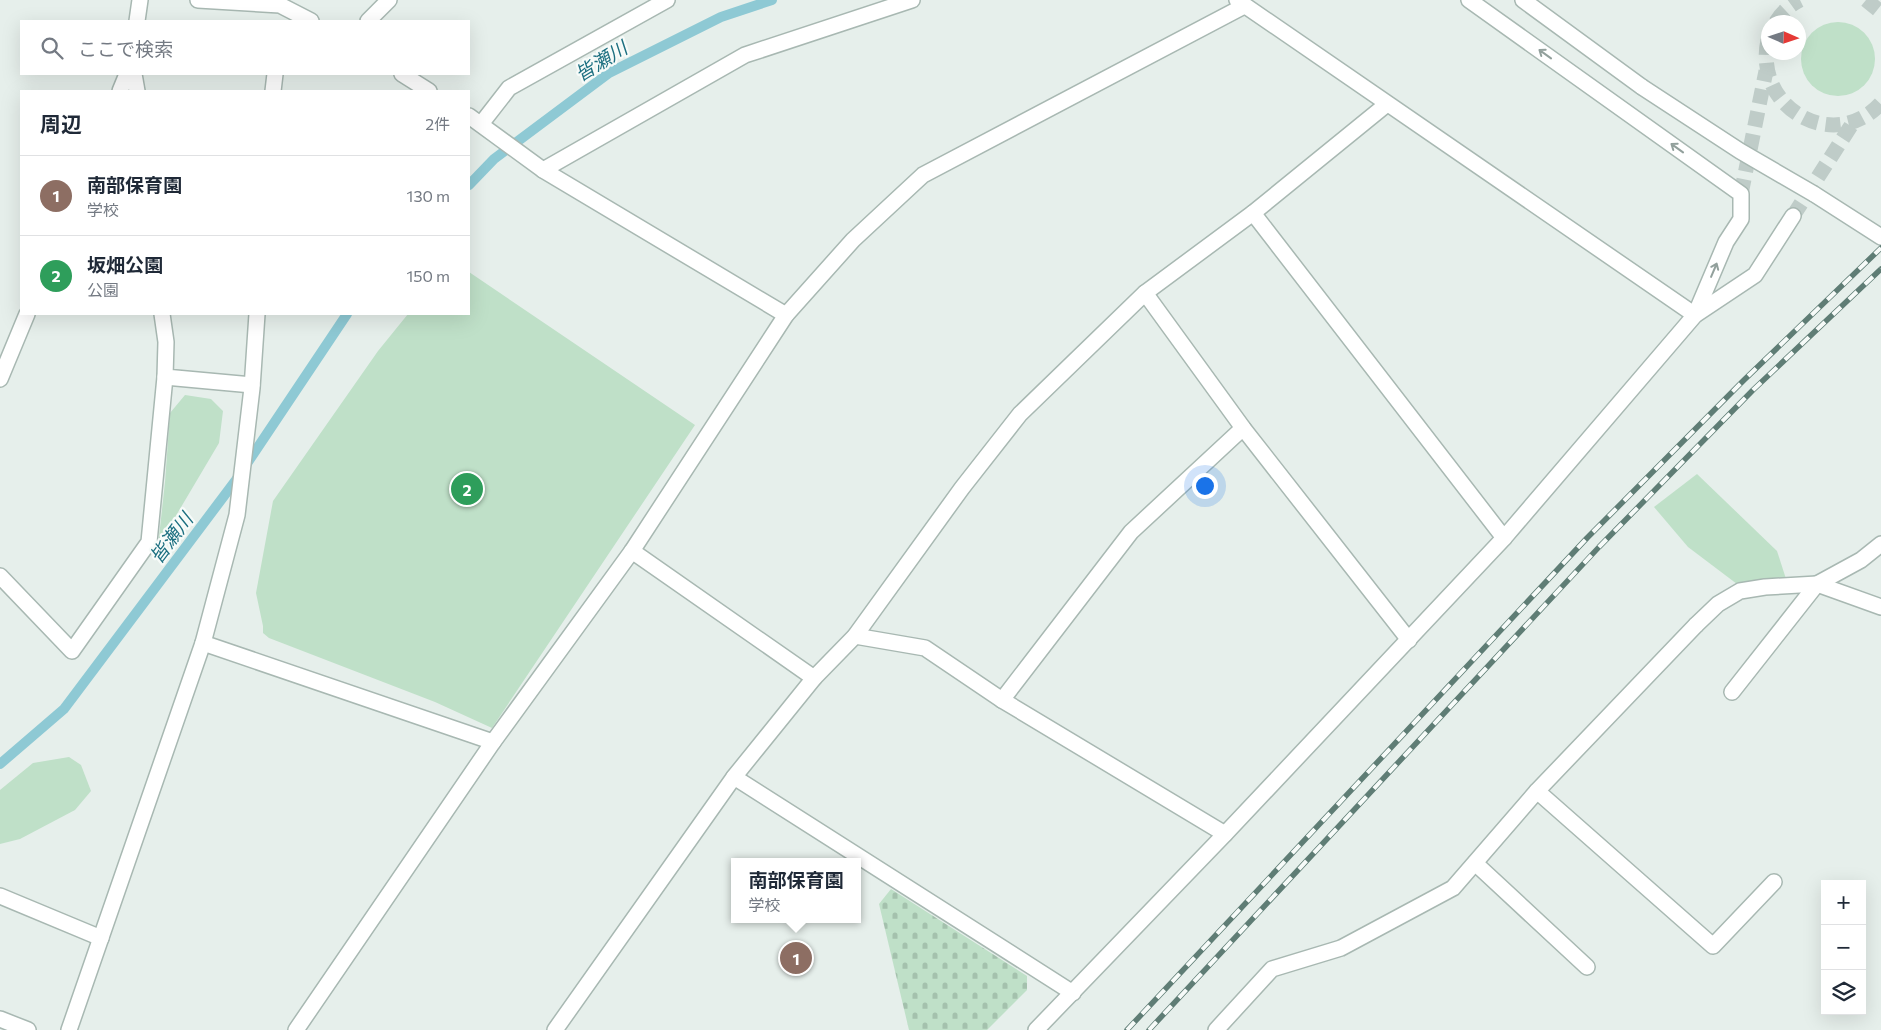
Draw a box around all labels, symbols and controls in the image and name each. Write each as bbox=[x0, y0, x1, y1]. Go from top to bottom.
north arrow bbox=[1761, 15, 1806, 60]
search box bbox=[20, 20, 470, 75]
icon: search bbox=[38, 34, 66, 62]
water label: 皆瀬川 bbox=[570, 35, 633, 85]
text: ここで検索 bbox=[78, 37, 173, 60]
one-way arrow bbox=[1538, 49, 1552, 59]
text: 周辺 bbox=[40, 111, 82, 136]
text: 2件 bbox=[425, 114, 450, 133]
one-way arrow bbox=[1670, 143, 1684, 153]
text: 南部保育園 bbox=[87, 173, 182, 196]
text: 1 bbox=[52, 186, 60, 205]
text: 130 m bbox=[407, 186, 450, 205]
text: 学校 bbox=[87, 200, 119, 219]
text: 坂畑公園 bbox=[87, 253, 163, 276]
one-way arrow bbox=[1709, 263, 1719, 278]
text: 2 bbox=[51, 266, 61, 285]
text: 150 m bbox=[407, 266, 450, 285]
text: 公園 bbox=[87, 280, 119, 299]
pin: 2 bbox=[451, 470, 483, 508]
your location bbox=[1192, 473, 1218, 499]
water label: 皆瀬川 bbox=[144, 506, 198, 567]
popup bbox=[731, 858, 861, 923]
text: 南部保育園 bbox=[748, 868, 844, 891]
map controls bbox=[1821, 880, 1866, 1015]
button: + bbox=[1821, 880, 1866, 925]
text: 学校 bbox=[748, 895, 781, 914]
button: − bbox=[1821, 925, 1866, 970]
pin: 1 bbox=[780, 939, 812, 977]
button: layers bbox=[1821, 970, 1866, 1015]

